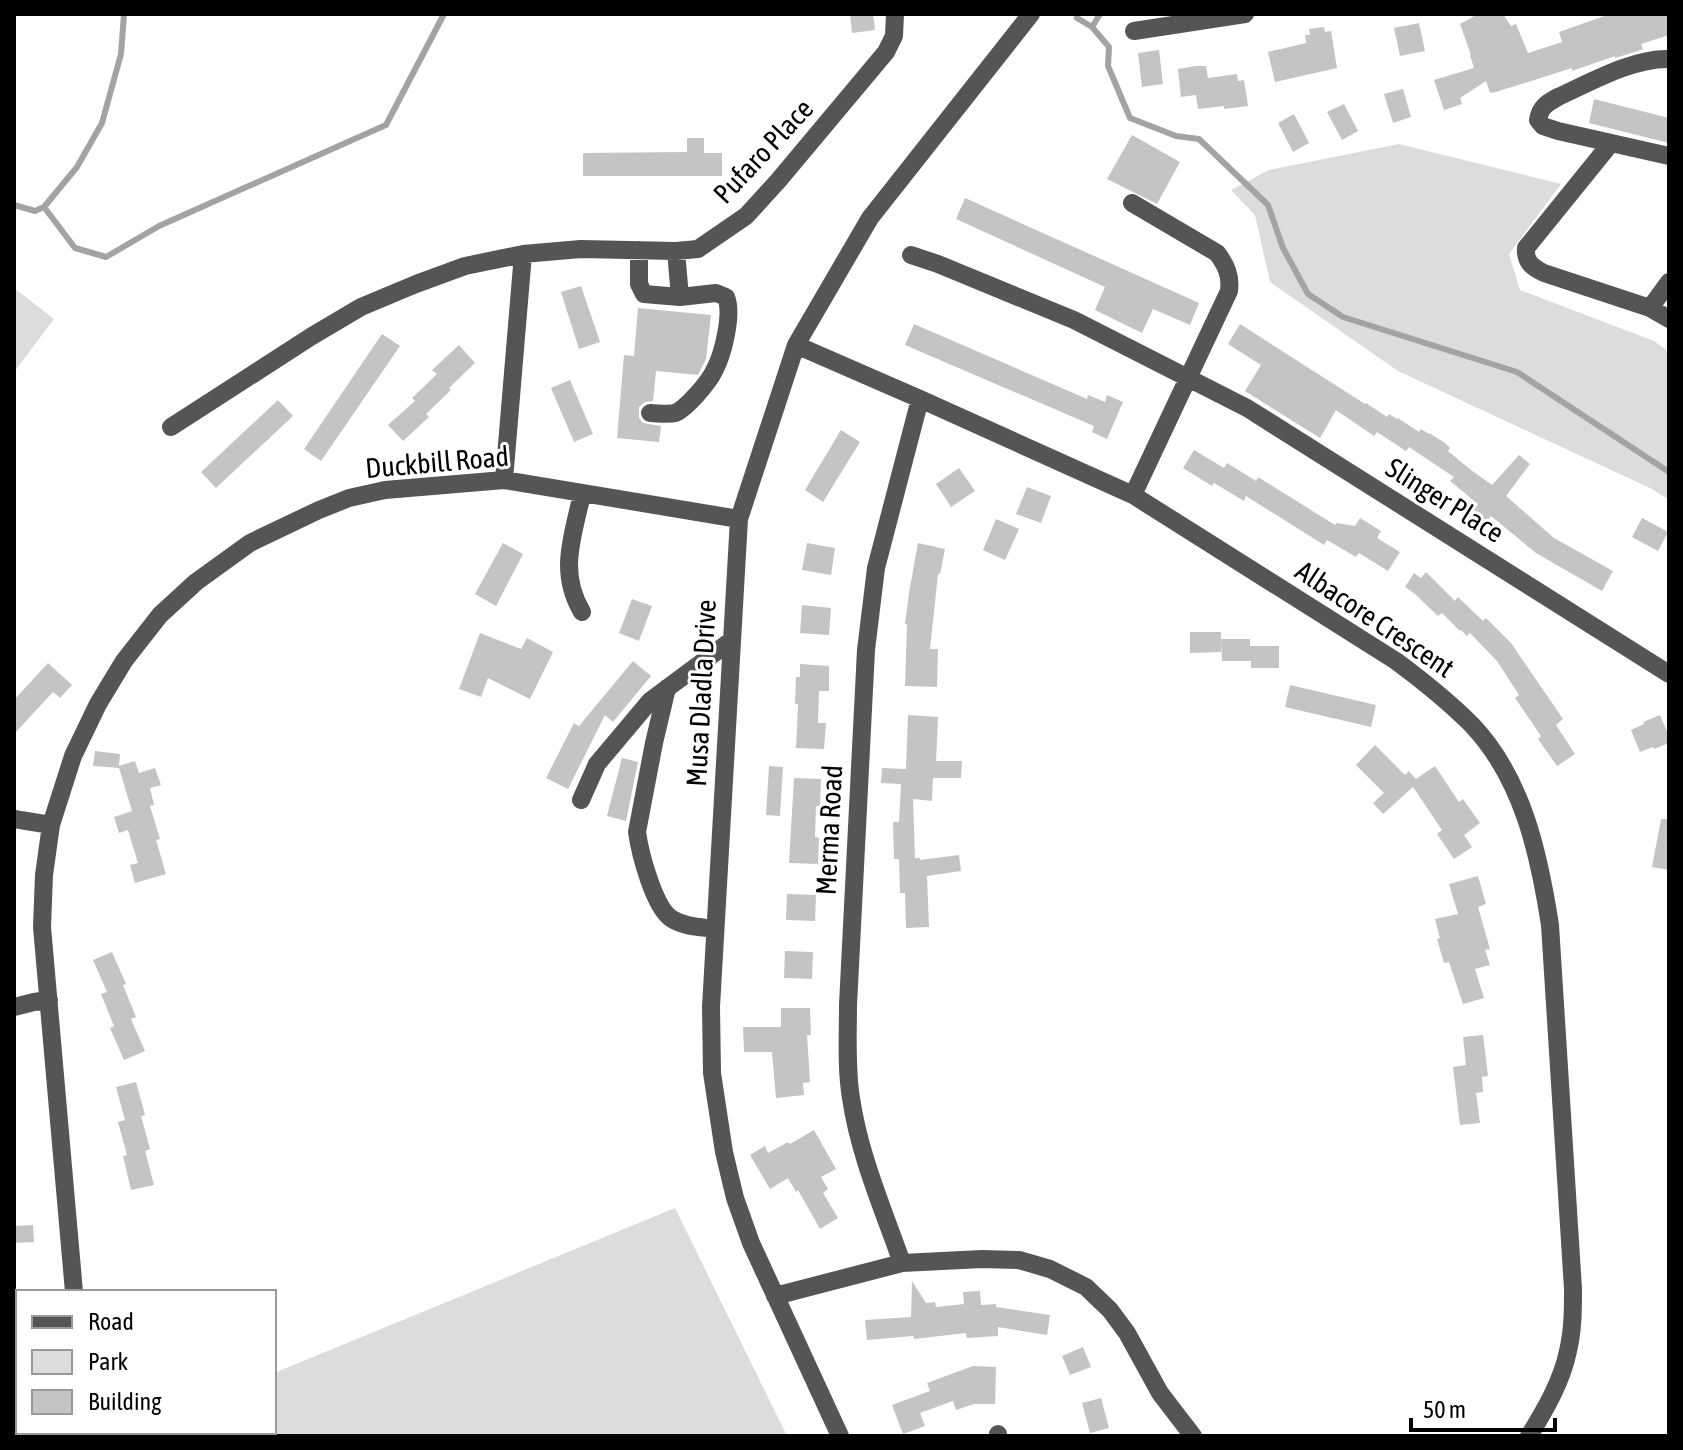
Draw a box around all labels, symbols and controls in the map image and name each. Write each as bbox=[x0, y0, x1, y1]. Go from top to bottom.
street label: Pufaro Place bbox=[707, 92, 819, 210]
street label: Duckbill Road bbox=[364, 440, 510, 484]
street label: Slinger Place bbox=[1380, 451, 1510, 549]
street label: Albacore Crescent bbox=[1290, 554, 1460, 684]
street label: Musa Dladla Drive bbox=[680, 599, 722, 787]
street label: Merma Road bbox=[810, 764, 848, 896]
legend bbox=[16, 1290, 276, 1434]
text: Road bbox=[88, 1308, 134, 1335]
text: Park bbox=[88, 1348, 129, 1375]
scale bar bbox=[1411, 1382, 1555, 1432]
text: Building bbox=[88, 1388, 162, 1415]
text: 50 m bbox=[1423, 1396, 1466, 1423]

